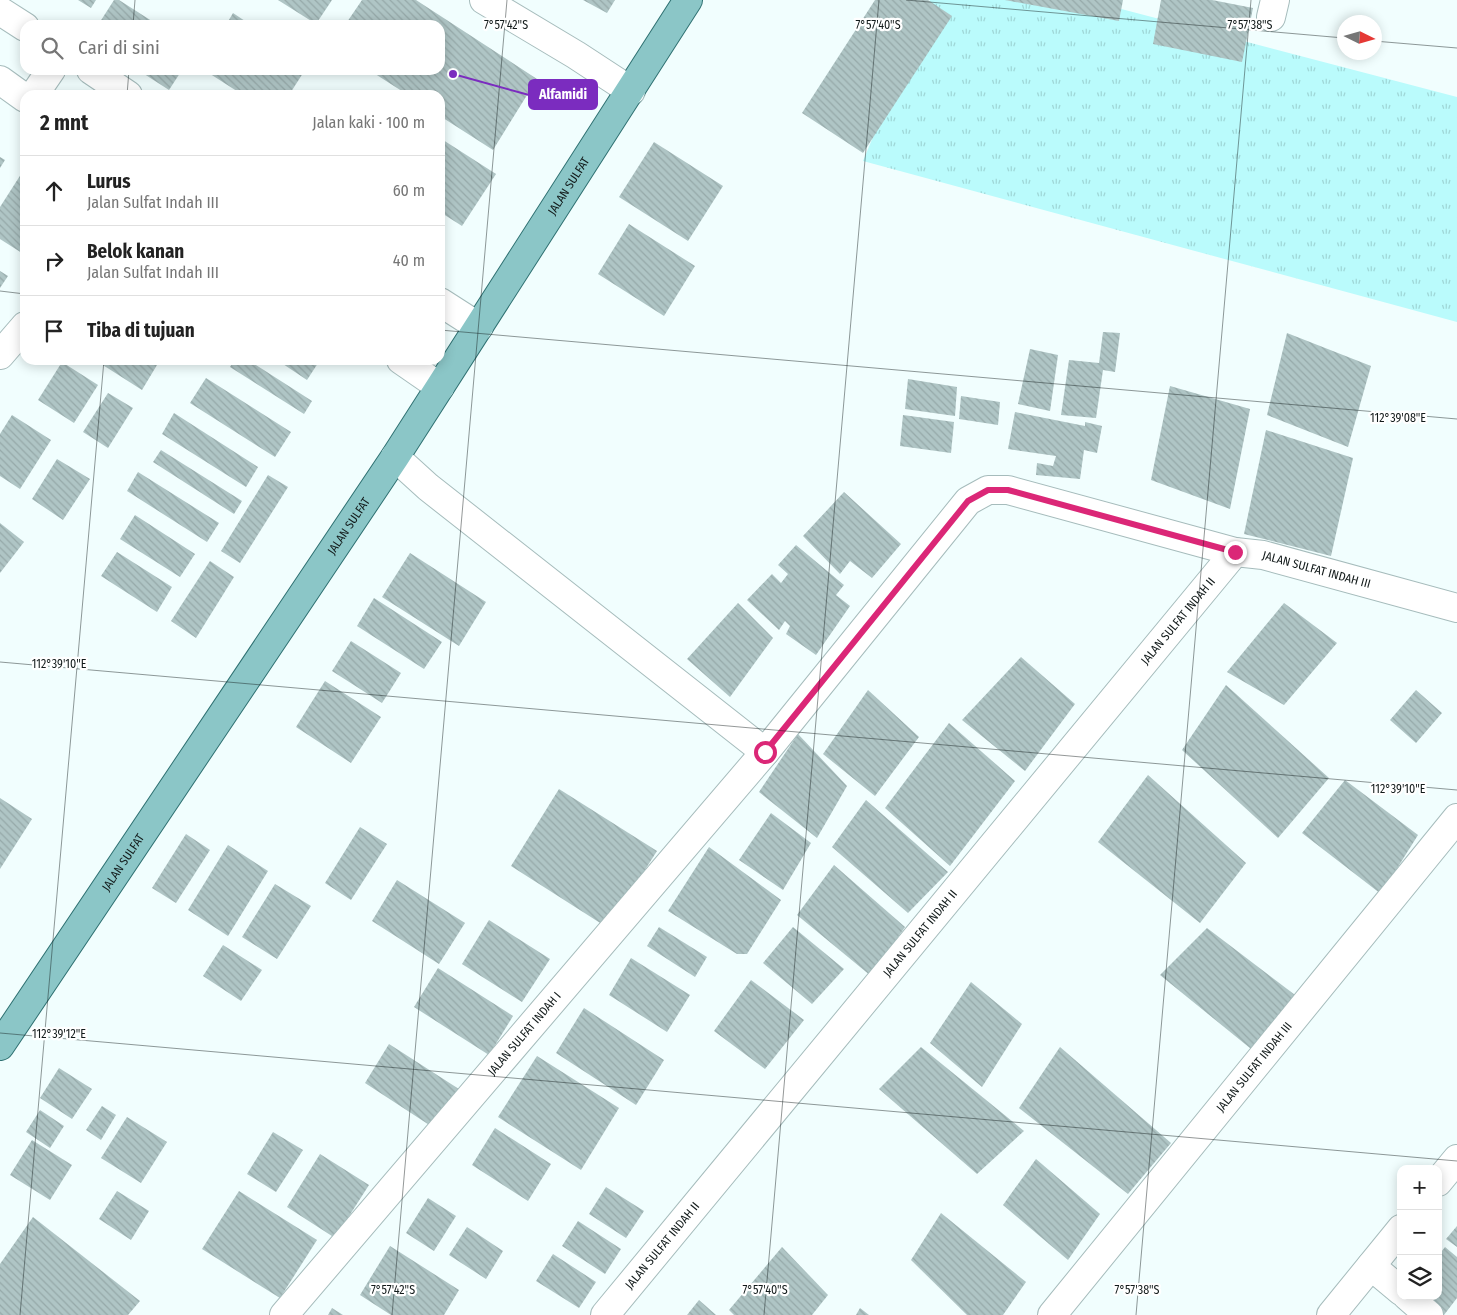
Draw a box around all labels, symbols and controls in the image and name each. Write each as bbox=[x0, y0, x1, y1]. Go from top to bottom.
north arrow bbox=[1337, 15, 1382, 60]
text: 7°57'42"S bbox=[484, 18, 528, 32]
text: 7°57'40"S bbox=[855, 18, 901, 32]
text: 7°57'38"S bbox=[1228, 18, 1273, 32]
search box bbox=[20, 20, 445, 75]
icon: search bbox=[38, 34, 66, 62]
text: Cari di sini bbox=[78, 36, 160, 59]
callout: Alfamidi bbox=[529, 80, 597, 109]
text: Alfamidi bbox=[538, 86, 587, 103]
text: 2 mnt bbox=[40, 110, 89, 136]
text: Jalan kaki · 100 m bbox=[312, 113, 425, 132]
street label: JALAN SULFAT bbox=[545, 154, 593, 217]
text: Lurus bbox=[87, 170, 131, 193]
icon: ahead bbox=[40, 177, 68, 205]
text: 60 m bbox=[393, 181, 425, 200]
text: Jalan Sulfat Indah III bbox=[87, 193, 219, 212]
text: Belok kanan bbox=[87, 240, 184, 263]
icon: right bbox=[40, 247, 68, 275]
text: 40 m bbox=[393, 251, 425, 270]
text: Jalan Sulfat Indah III bbox=[87, 263, 219, 282]
icon: arrive bbox=[40, 317, 68, 345]
text: Tiba di tujuan bbox=[87, 319, 195, 342]
text: 112°39'08"E bbox=[1370, 411, 1426, 425]
street label: JALAN SULFAT bbox=[325, 495, 373, 557]
route end bbox=[1224, 541, 1247, 564]
street label: JALAN SULFAT INDAH III bbox=[1261, 548, 1372, 591]
street label: JALAN SULFAT INDAH II bbox=[1138, 575, 1218, 667]
text: 112°39'10"E bbox=[32, 657, 87, 671]
route start bbox=[754, 741, 777, 764]
text: 112°39'10"E bbox=[1371, 782, 1426, 796]
street label: JALAN SULFAT bbox=[99, 831, 147, 894]
street label: JALAN SULFAT INDAH II bbox=[880, 887, 960, 980]
street label: JALAN SULFAT INDAH I bbox=[485, 989, 564, 1078]
street label: JALAN SULFAT INDAH III bbox=[1213, 1019, 1295, 1115]
text: 112°39'12"E bbox=[32, 1027, 86, 1041]
map controls bbox=[1397, 1165, 1442, 1300]
button: + bbox=[1397, 1165, 1442, 1210]
street label: JALAN SULFAT INDAH II bbox=[622, 1199, 702, 1292]
button: − bbox=[1397, 1210, 1442, 1255]
button: layers bbox=[1397, 1255, 1442, 1300]
text: 7°57'42"S bbox=[371, 1283, 415, 1297]
text: 7°57'40"S bbox=[742, 1283, 788, 1297]
text: 7°57'38"S bbox=[1115, 1283, 1160, 1297]

